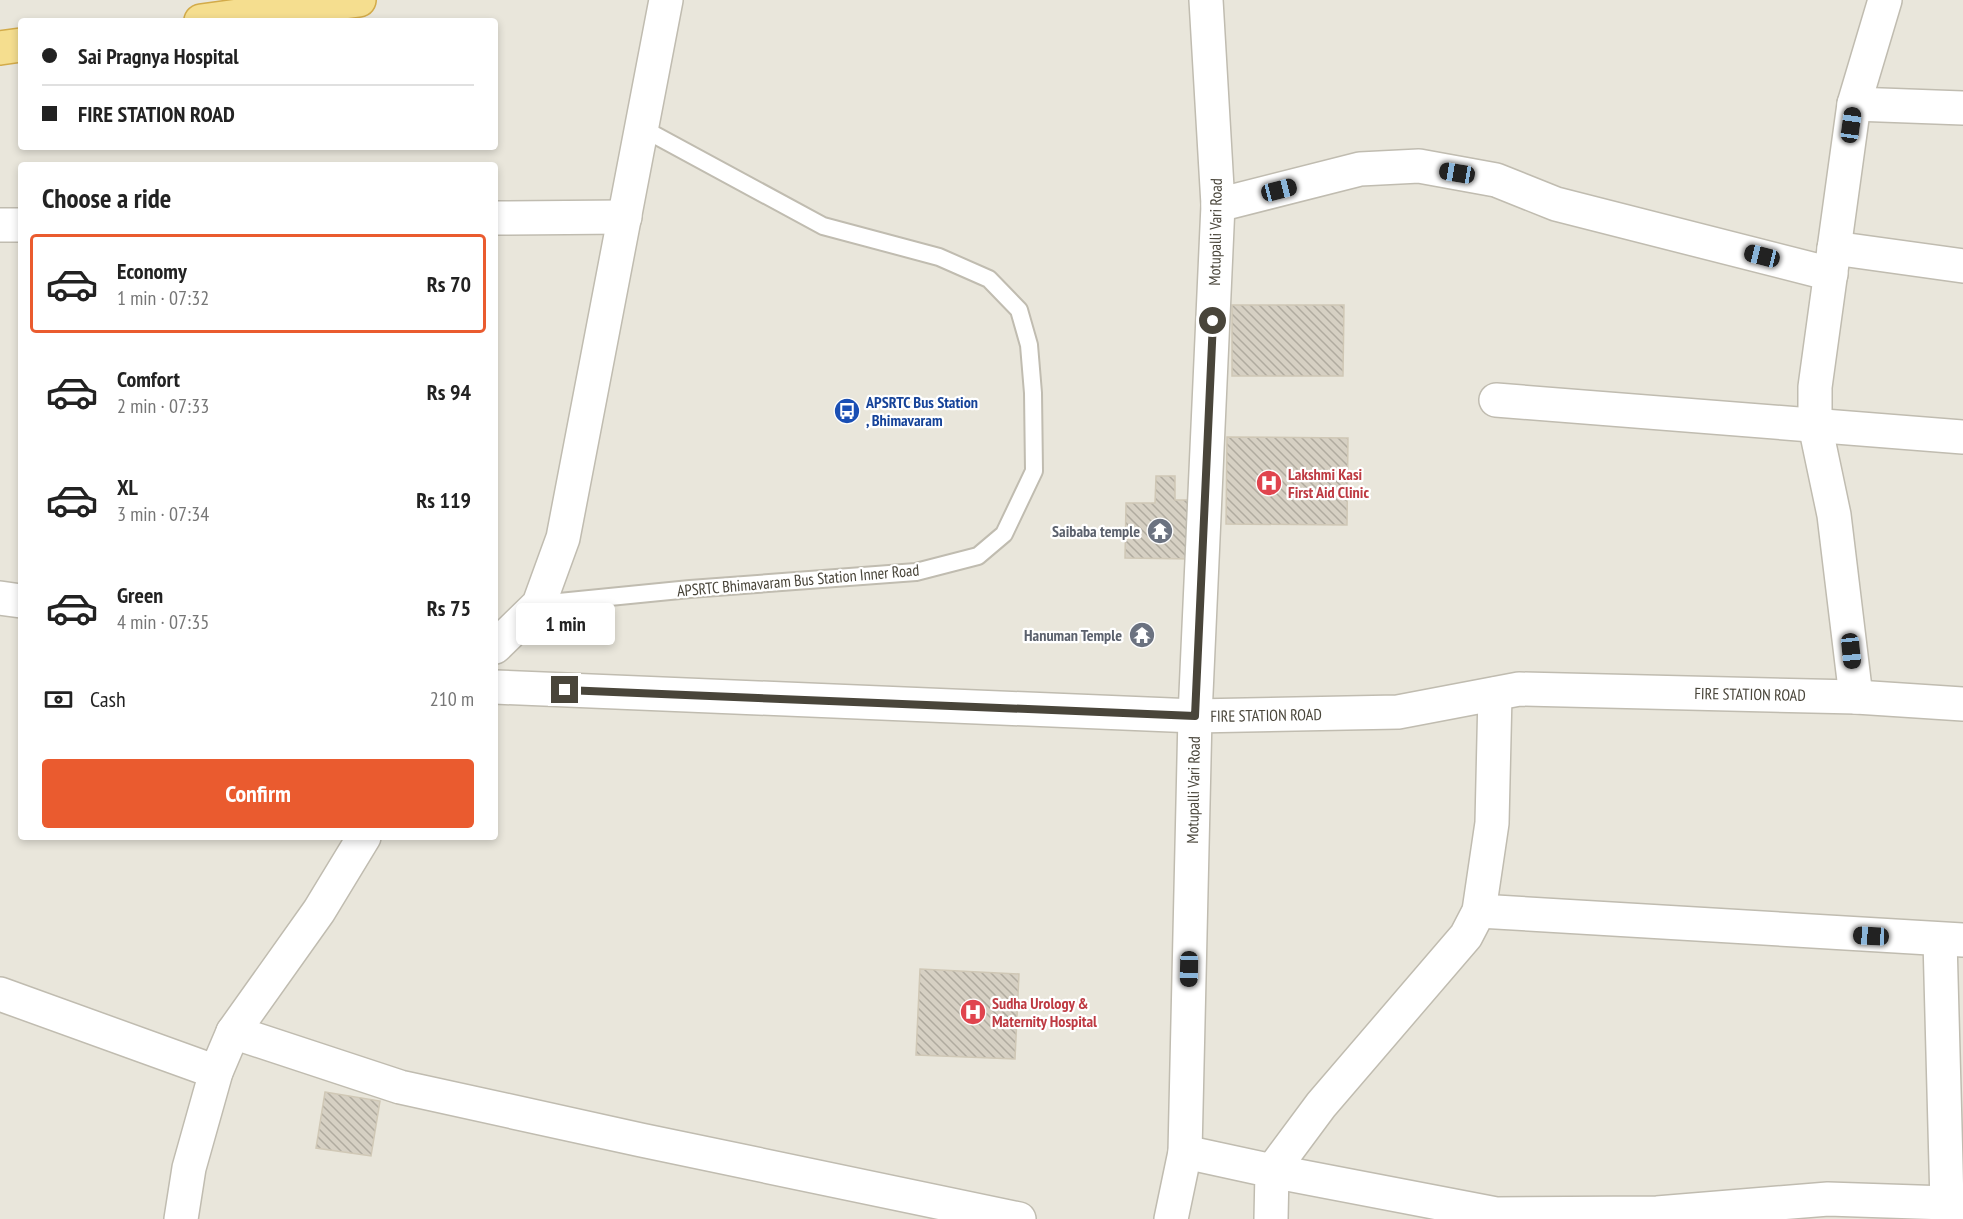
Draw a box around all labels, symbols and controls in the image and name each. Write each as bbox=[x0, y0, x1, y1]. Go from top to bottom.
text: Sai Pragnya Hospital bbox=[78, 42, 239, 70]
text: FIRE STATION ROAD bbox=[78, 100, 235, 128]
car bbox=[1840, 106, 1862, 144]
car bbox=[1438, 161, 1476, 185]
car bbox=[1259, 177, 1299, 203]
street label: Motupalli Vari Road bbox=[1204, 178, 1226, 286]
text: Choose a ride bbox=[42, 181, 171, 215]
car bbox=[1742, 243, 1782, 269]
icon: car bbox=[45, 257, 99, 311]
text: Economy bbox=[117, 257, 187, 285]
text: Rs 70 bbox=[427, 270, 471, 298]
text: 1 min · 07:32 bbox=[117, 285, 209, 311]
route start bbox=[1199, 307, 1226, 334]
icon: car bbox=[45, 365, 99, 419]
text: Comfort bbox=[117, 365, 180, 393]
text: Rs 94 bbox=[427, 378, 471, 406]
place label: APSRTC Bus Station , Bhimavaram bbox=[865, 392, 978, 430]
text: 2 min · 07:33 bbox=[117, 393, 209, 419]
bus stop icon: APSRTC Bus Station , Bhimavaram bbox=[832, 396, 862, 426]
place label: Lakshmi Kasi First Aid Clinic bbox=[1288, 464, 1369, 502]
hospital icon: Lakshmi Kasi First Aid Clinic bbox=[1254, 468, 1284, 498]
icon: car bbox=[45, 473, 99, 527]
text: XL bbox=[117, 473, 138, 501]
text: Rs 119 bbox=[416, 486, 471, 514]
text: 3 min · 07:34 bbox=[117, 501, 209, 527]
temple icon: Saibaba temple bbox=[1145, 516, 1175, 546]
place label: Saibaba temple bbox=[1052, 521, 1140, 541]
street label: APSRTC Bhimavaram Bus Station Inner Road bbox=[676, 559, 920, 601]
icon: car bbox=[45, 581, 99, 635]
text: Green bbox=[117, 581, 163, 609]
text: Rs 75 bbox=[427, 594, 471, 622]
callout: 1 min bbox=[516, 603, 614, 645]
text: 4 min · 07:35 bbox=[117, 609, 209, 635]
text: 1 min bbox=[545, 611, 586, 637]
temple icon: Hanuman Temple bbox=[1127, 620, 1157, 650]
place label: Hanuman Temple bbox=[1024, 625, 1122, 645]
car bbox=[1840, 632, 1862, 670]
route end bbox=[551, 676, 578, 703]
icon: cash bbox=[42, 683, 75, 716]
street label: FIRE STATION ROAD bbox=[1694, 683, 1806, 705]
text: Cash bbox=[90, 685, 126, 713]
text: 210 m bbox=[430, 686, 474, 712]
street label: FIRE STATION ROAD bbox=[1210, 704, 1322, 726]
street label: Motupalli Vari Road bbox=[1182, 736, 1204, 844]
button: Confirm bbox=[42, 759, 474, 828]
car bbox=[1853, 926, 1889, 946]
car bbox=[1180, 951, 1198, 987]
place label: Sudha Urology & Maternity Hospital bbox=[992, 993, 1097, 1031]
hospital icon: Sudha Urology & Maternity Hospital bbox=[958, 997, 988, 1027]

